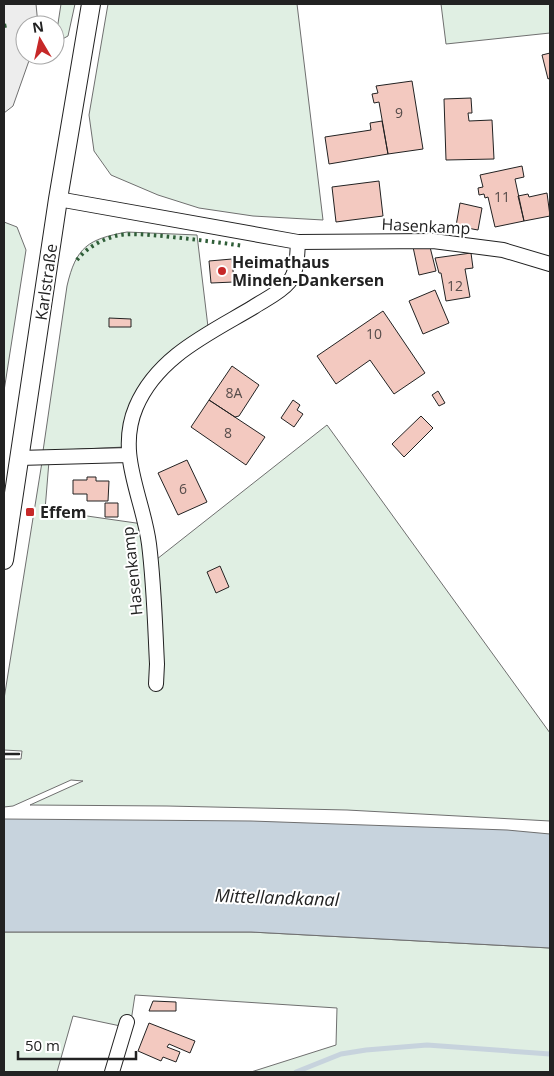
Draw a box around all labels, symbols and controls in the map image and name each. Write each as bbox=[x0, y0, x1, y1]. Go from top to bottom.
north arrow bbox=[15, 15, 65, 65]
text: N bbox=[31, 16, 45, 37]
house number: 9 bbox=[395, 103, 403, 122]
house number: 11 bbox=[494, 187, 510, 206]
street label: Hasenkamp bbox=[381, 213, 471, 239]
street label: Karlstraße bbox=[30, 242, 62, 322]
place label: Heimathaus Minden-Dankersen bbox=[232, 251, 384, 291]
marker: Heimathaus Minden-Dankersen bbox=[216, 265, 228, 277]
house number: 12 bbox=[447, 276, 463, 295]
house number: 10 bbox=[366, 324, 382, 343]
house number: 8A bbox=[226, 383, 243, 402]
house number: 8 bbox=[224, 423, 232, 442]
house number: 6 bbox=[179, 479, 187, 498]
place label: Effem bbox=[40, 501, 87, 523]
marker: Effem bbox=[24, 506, 36, 518]
street label: Hasenkamp bbox=[116, 526, 148, 616]
water label: Mittellandkanal bbox=[214, 883, 340, 911]
scale bar bbox=[18, 1028, 135, 1060]
text: 50 m bbox=[25, 1035, 60, 1055]

